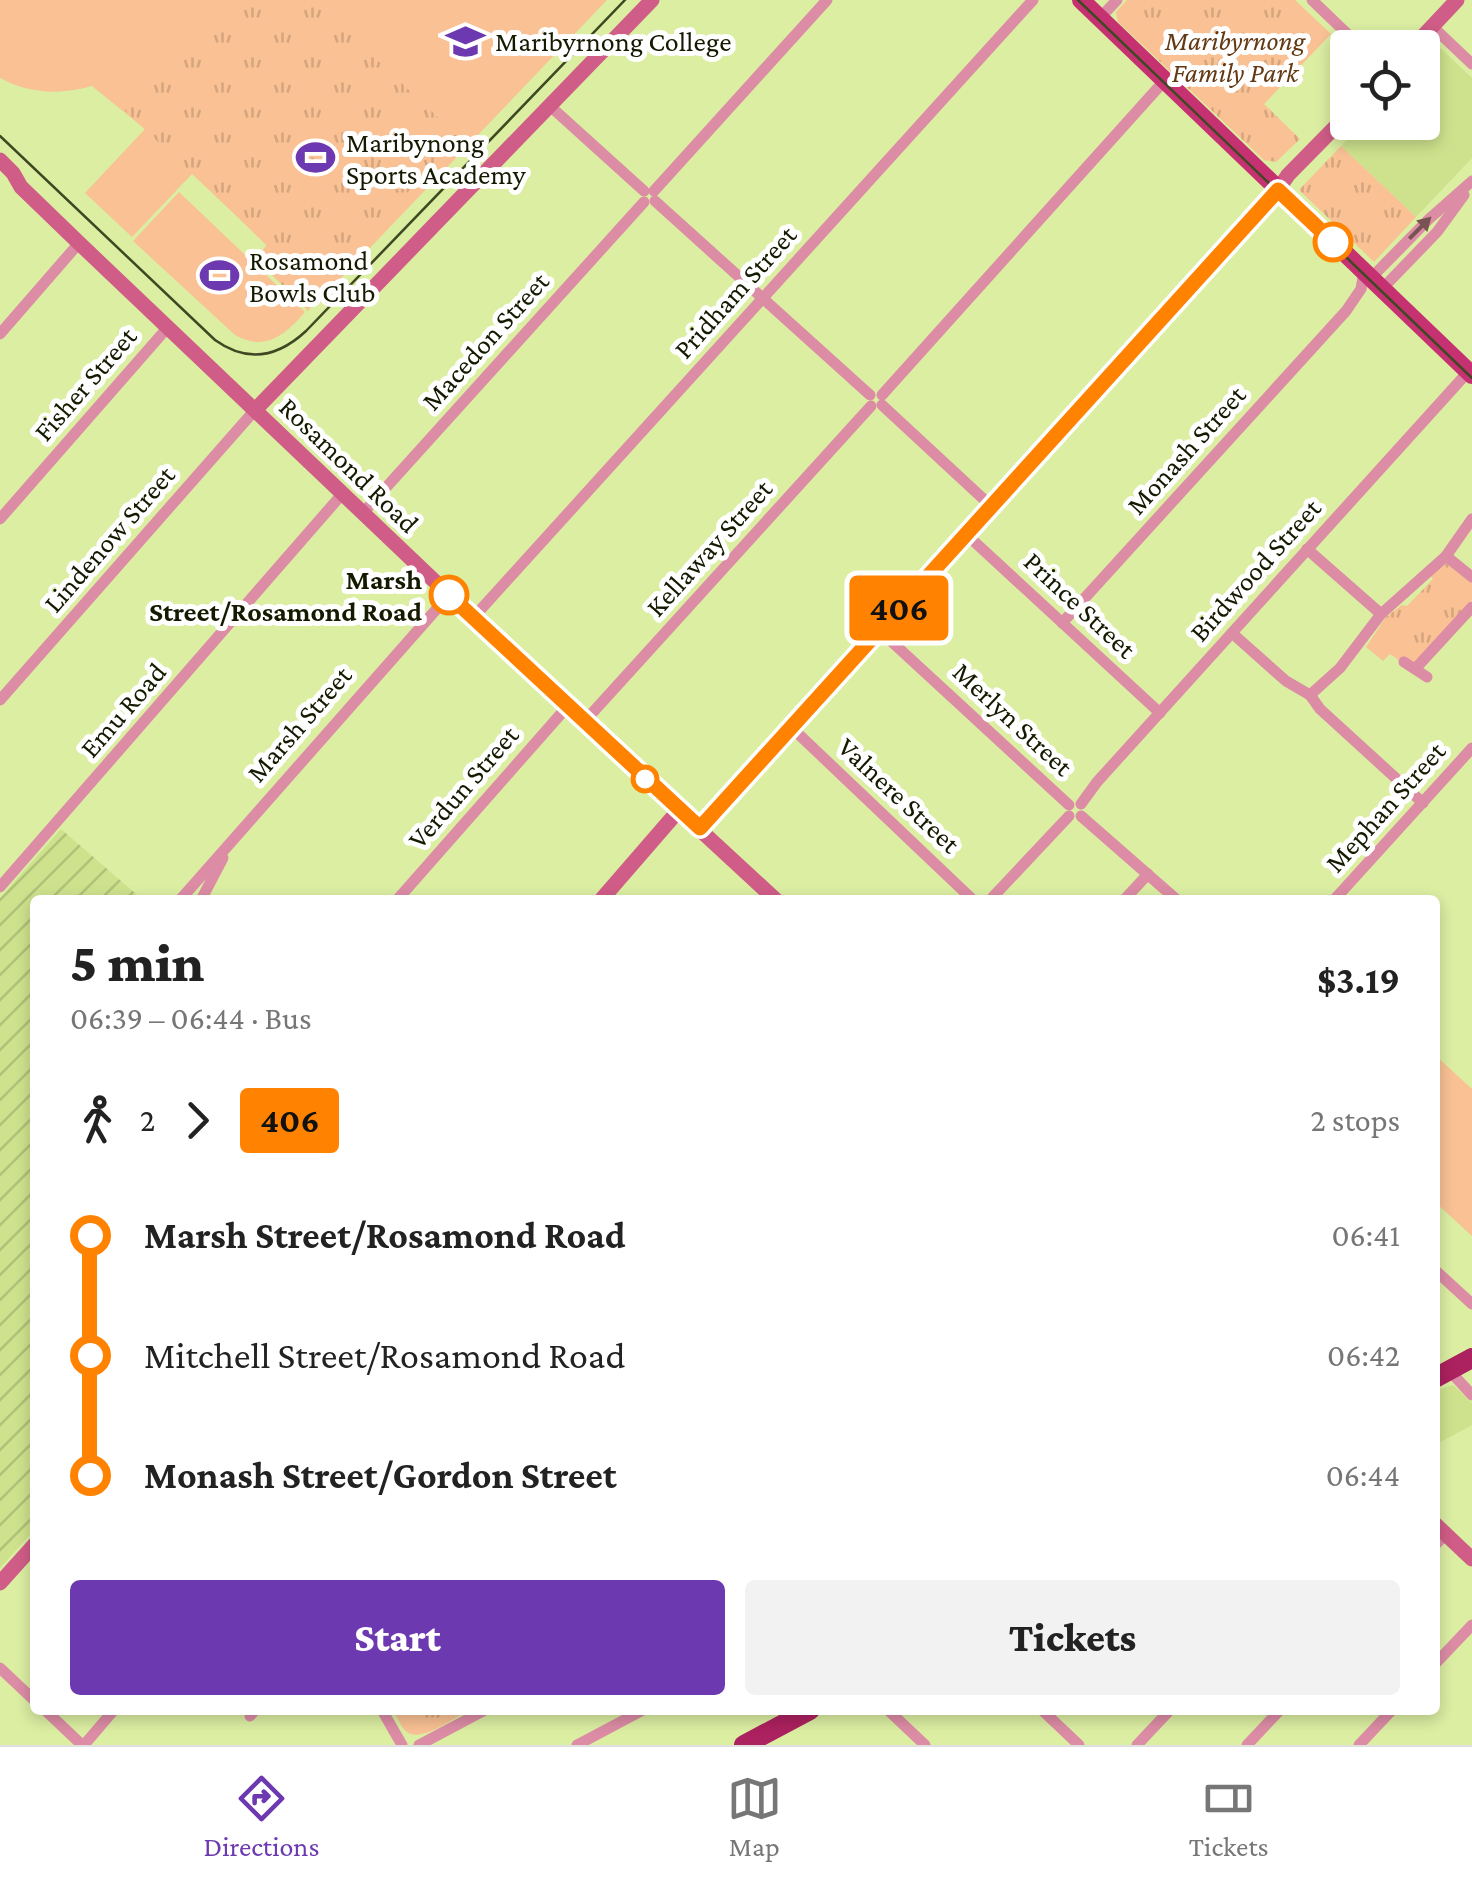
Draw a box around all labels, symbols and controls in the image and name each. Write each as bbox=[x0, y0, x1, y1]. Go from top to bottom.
school or university icon: Maribyrnong College bbox=[444, 20, 486, 62]
park label: Maribyrnong Family Park bbox=[1164, 25, 1307, 88]
place label: Maribyrnong College bbox=[495, 26, 731, 57]
map controls bbox=[1330, 30, 1440, 140]
button: locate bbox=[1330, 30, 1440, 140]
place label: Maribynong Sports Academy bbox=[346, 127, 527, 190]
sports icon: Maribynong Sports Academy bbox=[295, 137, 337, 179]
one-way arrow bbox=[1407, 217, 1431, 240]
street label: Pridham Street bbox=[667, 219, 803, 365]
unlabelled marker bbox=[1314, 223, 1352, 261]
place label: Rosamond Bowls Club bbox=[249, 245, 375, 308]
sports icon: Rosamond Bowls Club bbox=[198, 255, 240, 297]
street label: Macedon Street bbox=[415, 265, 555, 416]
street label: Fisher Street bbox=[27, 320, 143, 447]
street label: Monash Street bbox=[1120, 379, 1252, 521]
street label: Rosamond Road bbox=[273, 391, 425, 539]
street label: Lindenow Street bbox=[37, 459, 181, 618]
street label: Kellaway Street bbox=[640, 473, 779, 622]
street label: Birdwood Street bbox=[1183, 492, 1327, 647]
street label: Prince Street bbox=[1018, 546, 1143, 665]
place label: Marsh Street/Rosamond Road bbox=[149, 564, 423, 627]
marker: Marsh Street/Rosamond Road bbox=[430, 576, 468, 614]
line badge: 406 bbox=[842, 576, 956, 640]
text: 406 bbox=[869, 589, 929, 628]
street label: Emu Road bbox=[74, 656, 172, 763]
street label: Merlyn Street bbox=[947, 656, 1080, 782]
street label: Marsh Street bbox=[240, 659, 358, 788]
street label: Verdun Street bbox=[401, 719, 525, 854]
street label: Valnere Street bbox=[832, 731, 967, 860]
street label: Mephan Street bbox=[1319, 735, 1452, 878]
unlabelled marker bbox=[632, 766, 658, 792]
text: 5 min bbox=[70, 932, 204, 993]
text: $3.19 bbox=[1317, 959, 1400, 1001]
text: 06:39 – 06:44 · Bus bbox=[70, 1000, 312, 1036]
icon: walk bbox=[70, 1093, 125, 1148]
icon: forward bbox=[170, 1093, 225, 1148]
text: 406 bbox=[260, 1101, 319, 1140]
text: 2 bbox=[140, 1102, 155, 1138]
text: 2 stops bbox=[1311, 1102, 1400, 1138]
text: Marsh Street/Rosamond Road bbox=[144, 1214, 626, 1256]
text: 06:41 bbox=[1331, 1217, 1400, 1253]
text: Mitchell Street/Rosamond Road bbox=[144, 1334, 625, 1376]
text: 06:42 bbox=[1327, 1337, 1400, 1373]
text: Monash Street/Gordon Street bbox=[144, 1454, 617, 1496]
text: 06:44 bbox=[1326, 1457, 1400, 1493]
button: Start bbox=[70, 1580, 725, 1695]
button: Tickets bbox=[745, 1580, 1400, 1695]
tab: Directions bbox=[204, 1771, 319, 1862]
tab: Map bbox=[727, 1771, 782, 1862]
tab: Tickets bbox=[1189, 1771, 1268, 1862]

